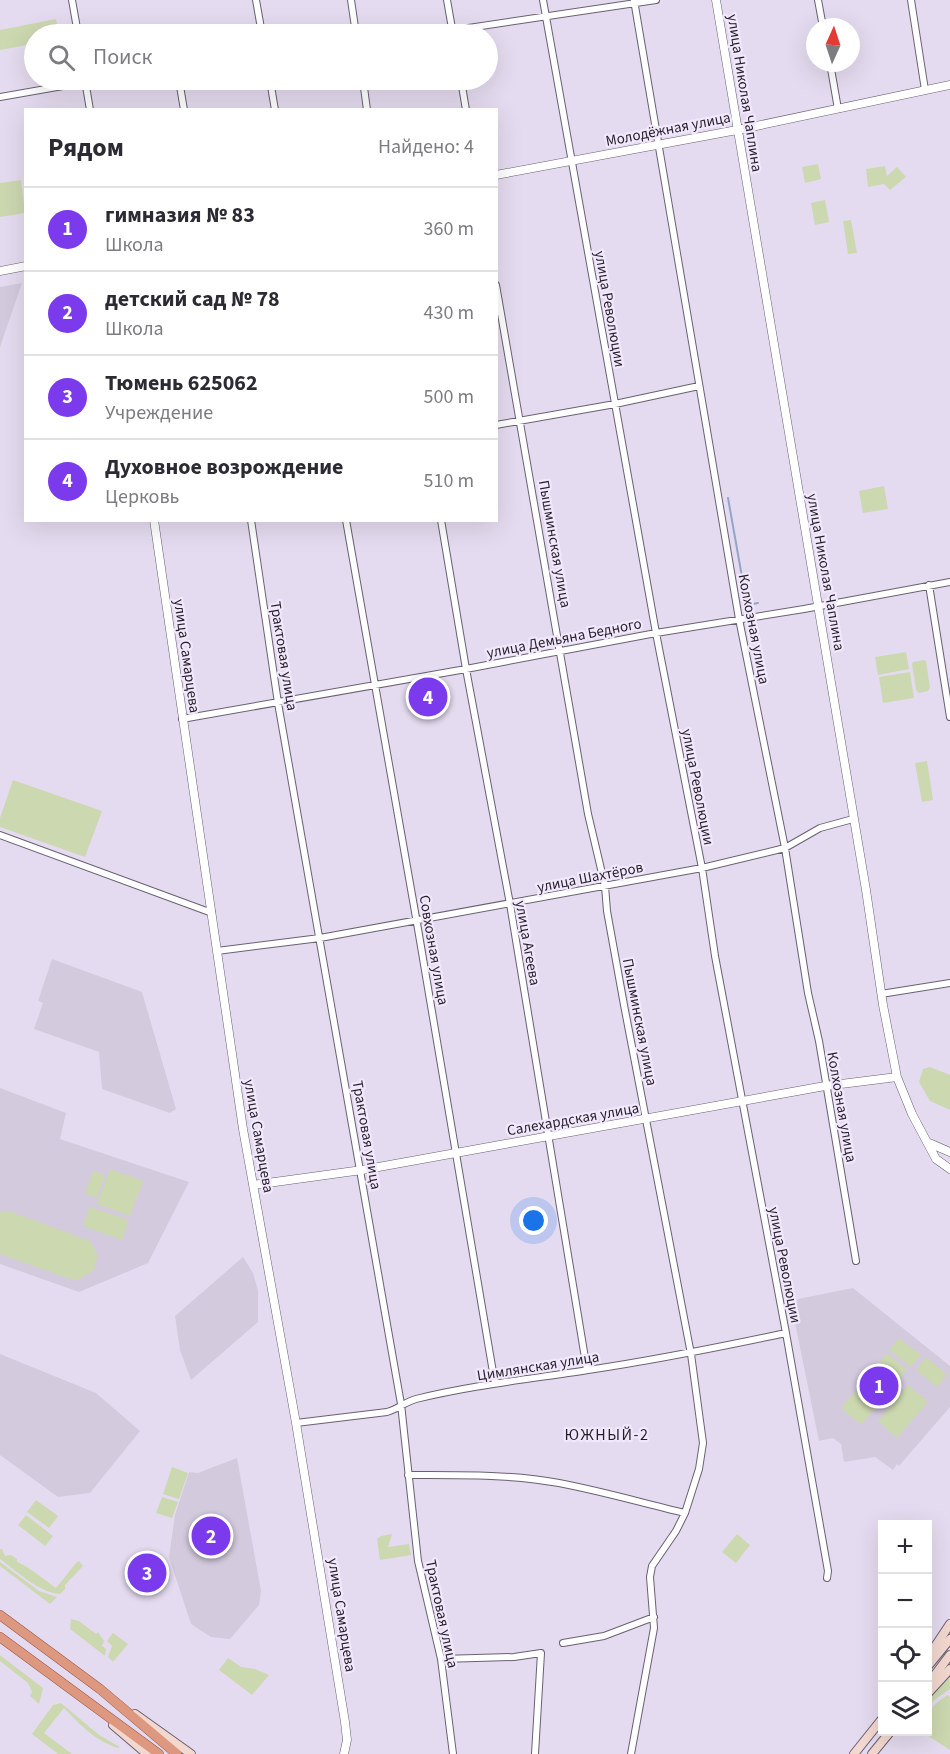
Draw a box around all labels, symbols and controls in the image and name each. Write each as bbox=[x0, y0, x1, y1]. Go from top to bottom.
street label: улица Николая Чаплина bbox=[722, 13, 767, 173]
north arrow bbox=[806, 18, 860, 72]
search box bbox=[24, 24, 498, 90]
icon: search bbox=[45, 41, 78, 74]
text: Поиск bbox=[93, 41, 152, 73]
street label: Молодёжная улица bbox=[604, 107, 732, 152]
text: Рядом bbox=[48, 129, 124, 166]
text: Найдено: 4 bbox=[378, 133, 474, 161]
text: гимназия № 83 bbox=[105, 199, 255, 231]
text: 1 bbox=[62, 215, 73, 243]
text: 360 m bbox=[424, 215, 474, 243]
text: Школа bbox=[105, 231, 164, 259]
street label: улица Революции bbox=[589, 249, 630, 369]
text: детский сад № 78 bbox=[105, 283, 280, 315]
text: 2 bbox=[62, 299, 73, 327]
text: 430 m bbox=[424, 299, 474, 327]
text: Школа bbox=[105, 315, 164, 343]
text: Тюмень 625062 bbox=[105, 367, 258, 399]
text: 3 bbox=[62, 383, 73, 411]
text: 500 m bbox=[424, 383, 474, 411]
text: Учреждение bbox=[105, 399, 213, 427]
text: Духовное возрождение bbox=[105, 451, 344, 483]
text: 4 bbox=[62, 467, 73, 495]
text: 510 m bbox=[424, 467, 474, 495]
street label: Пышминская улица bbox=[533, 479, 576, 610]
text: Церковь bbox=[105, 483, 179, 511]
street label: улица Николая Чаплина bbox=[801, 492, 850, 652]
street label: Колхозная улица bbox=[733, 572, 774, 686]
street label: улица Самарцева bbox=[168, 598, 205, 714]
street label: Трактовая улица bbox=[265, 600, 303, 712]
street label: улица Демьяна Бедного bbox=[485, 613, 643, 664]
pin: 4 bbox=[408, 674, 448, 720]
street label: улица Революции bbox=[676, 727, 719, 847]
street label: улица Шахтёров bbox=[535, 857, 645, 898]
street label: Совхозная улица bbox=[413, 893, 454, 1007]
street label: улица Агеева bbox=[510, 899, 545, 987]
street label: Пышминская улица bbox=[617, 957, 662, 1087]
street label: Колхозная улица bbox=[821, 1050, 862, 1164]
street label: улица Самарцева bbox=[238, 1078, 279, 1194]
street label: Трактовая улица bbox=[347, 1079, 386, 1191]
street label: Салехардская улица bbox=[505, 1098, 641, 1141]
street label: улица Революции bbox=[763, 1205, 806, 1325]
your location bbox=[519, 1206, 548, 1235]
street label: Цимлянская улица bbox=[475, 1346, 601, 1387]
pin: 1 bbox=[860, 1364, 898, 1408]
district label: ЮЖНЫЙ-2 bbox=[565, 1424, 649, 1446]
pin: 2 bbox=[192, 1514, 230, 1558]
map controls bbox=[878, 1520, 932, 1736]
button: + bbox=[878, 1520, 932, 1574]
pin: 3 bbox=[128, 1550, 166, 1596]
street label: улица Самарцева bbox=[322, 1557, 361, 1673]
street label: Трактовая улица bbox=[420, 1558, 463, 1670]
button: − bbox=[878, 1574, 932, 1628]
button: locate bbox=[878, 1628, 932, 1682]
button: layers bbox=[878, 1682, 932, 1736]

